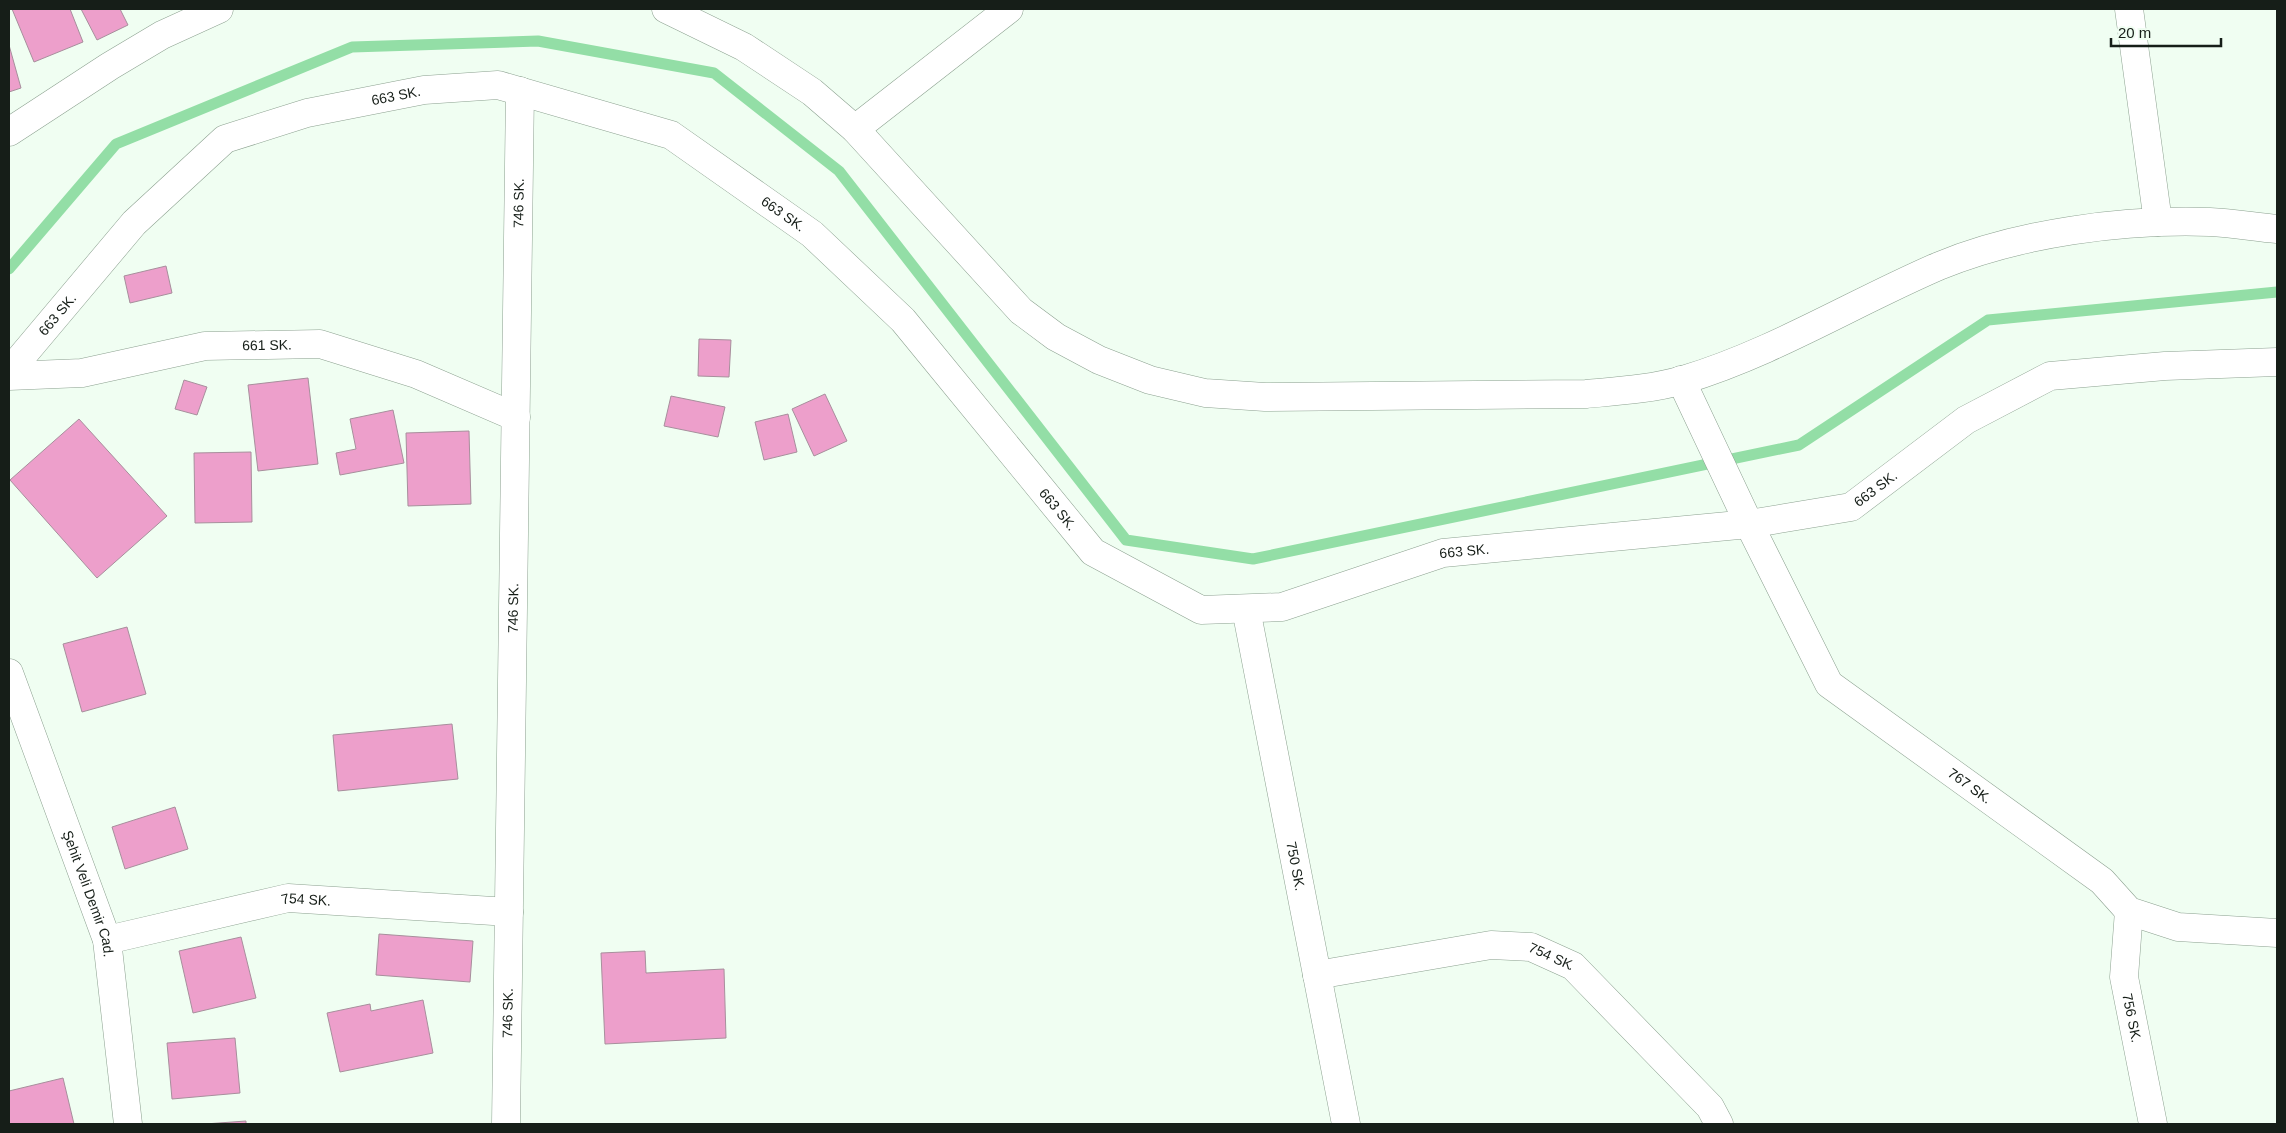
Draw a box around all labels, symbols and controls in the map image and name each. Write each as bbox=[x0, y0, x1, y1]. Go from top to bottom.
scale bar bbox=[2111, 15, 2221, 47]
text: 20 m bbox=[2118, 24, 2151, 41]
street label: 663 SK. bbox=[370, 83, 422, 108]
street label: 746 SK. bbox=[510, 178, 527, 228]
street label: 663 SK. bbox=[758, 193, 808, 235]
street label: 663 SK. bbox=[35, 290, 79, 339]
street label: 661 SK. bbox=[242, 336, 292, 353]
street label: 663 SK. bbox=[1851, 467, 1900, 510]
street label: 663 SK. bbox=[1036, 485, 1080, 534]
street label: 663 SK. bbox=[1439, 541, 1490, 561]
street label: 746 SK. bbox=[505, 583, 521, 633]
street label: 767 SK. bbox=[1945, 765, 1995, 807]
street label: Şehit Veli Demir Cad. bbox=[60, 828, 117, 958]
street label: 750 SK. bbox=[1283, 840, 1309, 892]
street label: 754 SK. bbox=[280, 890, 332, 909]
street label: 754 SK. bbox=[1526, 939, 1580, 973]
street label: 746 SK. bbox=[499, 988, 516, 1038]
street label: 756 SK. bbox=[2119, 992, 2145, 1044]

